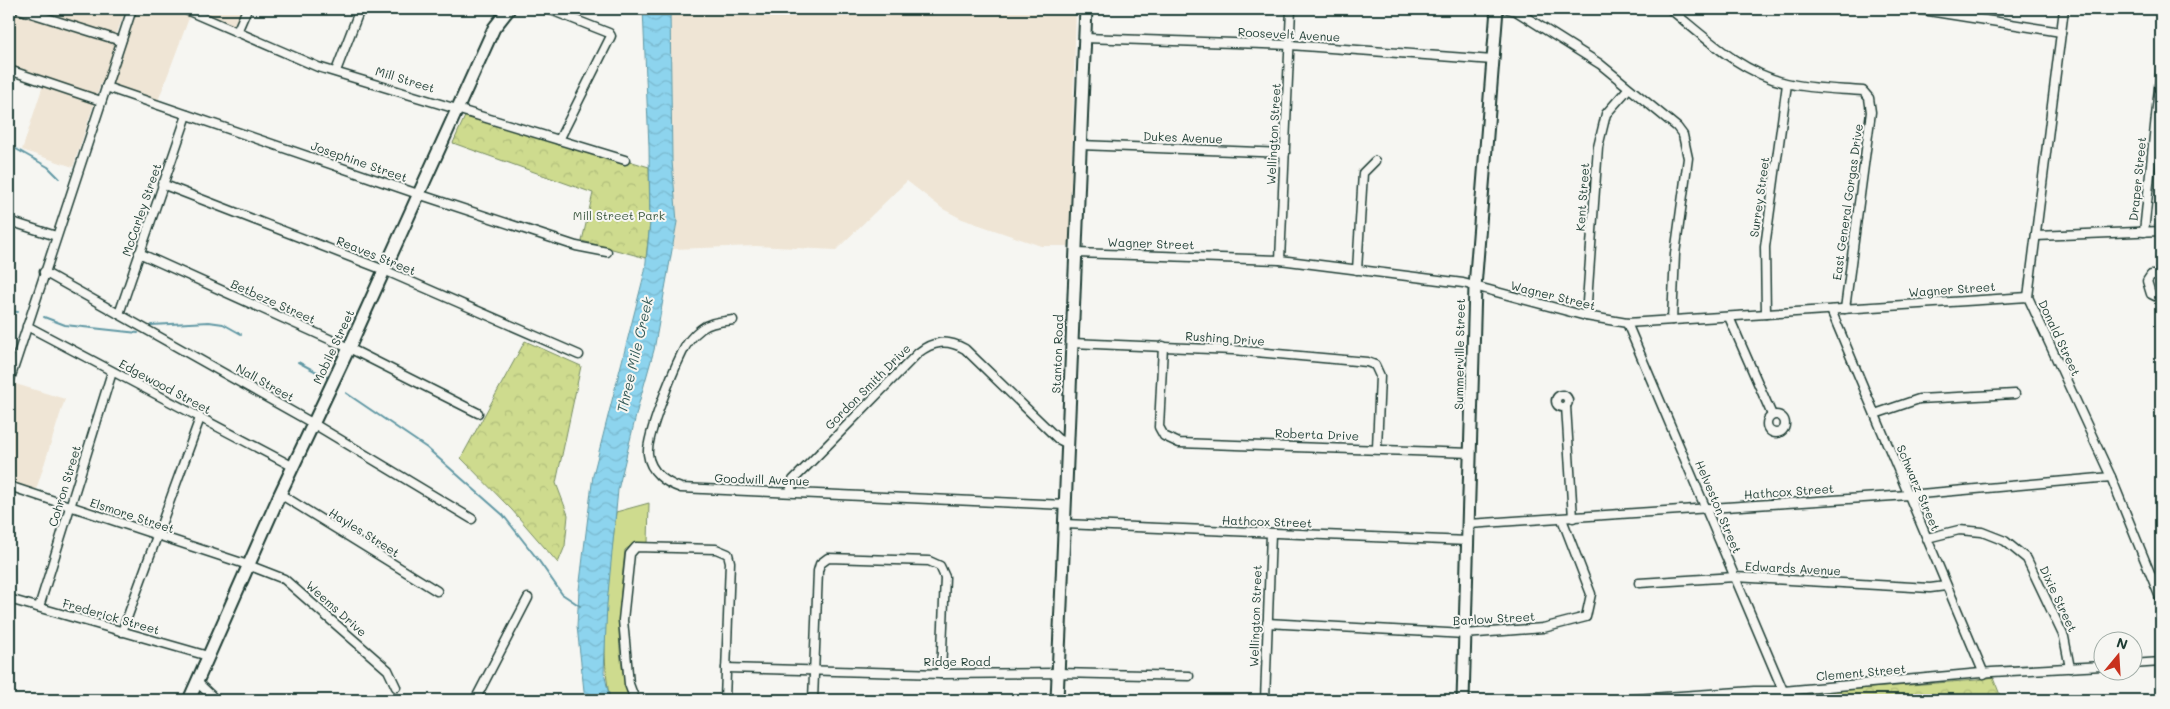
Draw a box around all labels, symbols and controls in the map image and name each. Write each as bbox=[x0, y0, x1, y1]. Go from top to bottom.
street label: Roosevelt Avenue bbox=[1237, 23, 1341, 45]
street label: Mill Street bbox=[374, 62, 437, 96]
street label: Wellington Street bbox=[1262, 82, 1284, 185]
street label: East General Gorgas Drive bbox=[1828, 123, 1866, 281]
street label: Dukes Avenue bbox=[1143, 128, 1223, 146]
street label: Draper Street bbox=[2125, 136, 2149, 222]
street label: Josephine Street bbox=[309, 137, 410, 185]
street label: Surrey Street bbox=[1745, 156, 1773, 238]
street label: McCarley Street bbox=[118, 161, 164, 258]
street label: Kent Street bbox=[1572, 162, 1592, 232]
park label: Mill Street Park bbox=[573, 207, 665, 223]
street label: Reaves Street bbox=[334, 232, 418, 278]
street label: Wagner Street bbox=[1107, 233, 1195, 253]
street label: Betbeze Street bbox=[228, 275, 318, 327]
street label: Wagner Street bbox=[1509, 277, 1597, 313]
street label: Wagner Street bbox=[1908, 278, 1996, 300]
water label: Three Mile Creek bbox=[612, 295, 657, 415]
street label: Donald Street bbox=[2035, 297, 2085, 378]
street label: Summerville Street bbox=[1450, 298, 1468, 410]
street label: Mobile Street bbox=[309, 307, 357, 386]
street label: Stanton Road bbox=[1048, 314, 1066, 394]
street label: Rushing Drive bbox=[1185, 327, 1265, 349]
street label: Gordon Smith Drive bbox=[821, 340, 914, 433]
street label: Edgewood Street bbox=[117, 355, 214, 417]
street label: Nall Street bbox=[233, 360, 298, 405]
street label: Roberta Drive bbox=[1275, 425, 1359, 443]
street label: Schwarz Street bbox=[1894, 442, 1944, 533]
street label: Cohron Street bbox=[44, 443, 84, 528]
street label: Helveston Street bbox=[1692, 458, 1746, 556]
street label: Goodwill Avenue bbox=[714, 469, 810, 489]
street label: Hathcox Street bbox=[1743, 480, 1835, 502]
street label: Elsmore Street bbox=[88, 494, 177, 536]
street label: Hayles Street bbox=[326, 504, 403, 560]
street label: Hathcox Street bbox=[1222, 511, 1312, 531]
street label: Edwards Avenue bbox=[1745, 557, 1841, 579]
street label: Dixie Street bbox=[2037, 563, 2081, 634]
street label: Wellington Street bbox=[1245, 565, 1265, 667]
street label: Weems Drive bbox=[303, 577, 370, 640]
street label: Frederick Street bbox=[61, 595, 162, 638]
street label: Barlow Street bbox=[1452, 608, 1536, 628]
north arrow bbox=[2092, 632, 2142, 682]
text: N bbox=[2114, 632, 2130, 654]
street label: Ridge Road bbox=[923, 653, 991, 669]
street label: Clement Street bbox=[1815, 660, 1906, 684]

